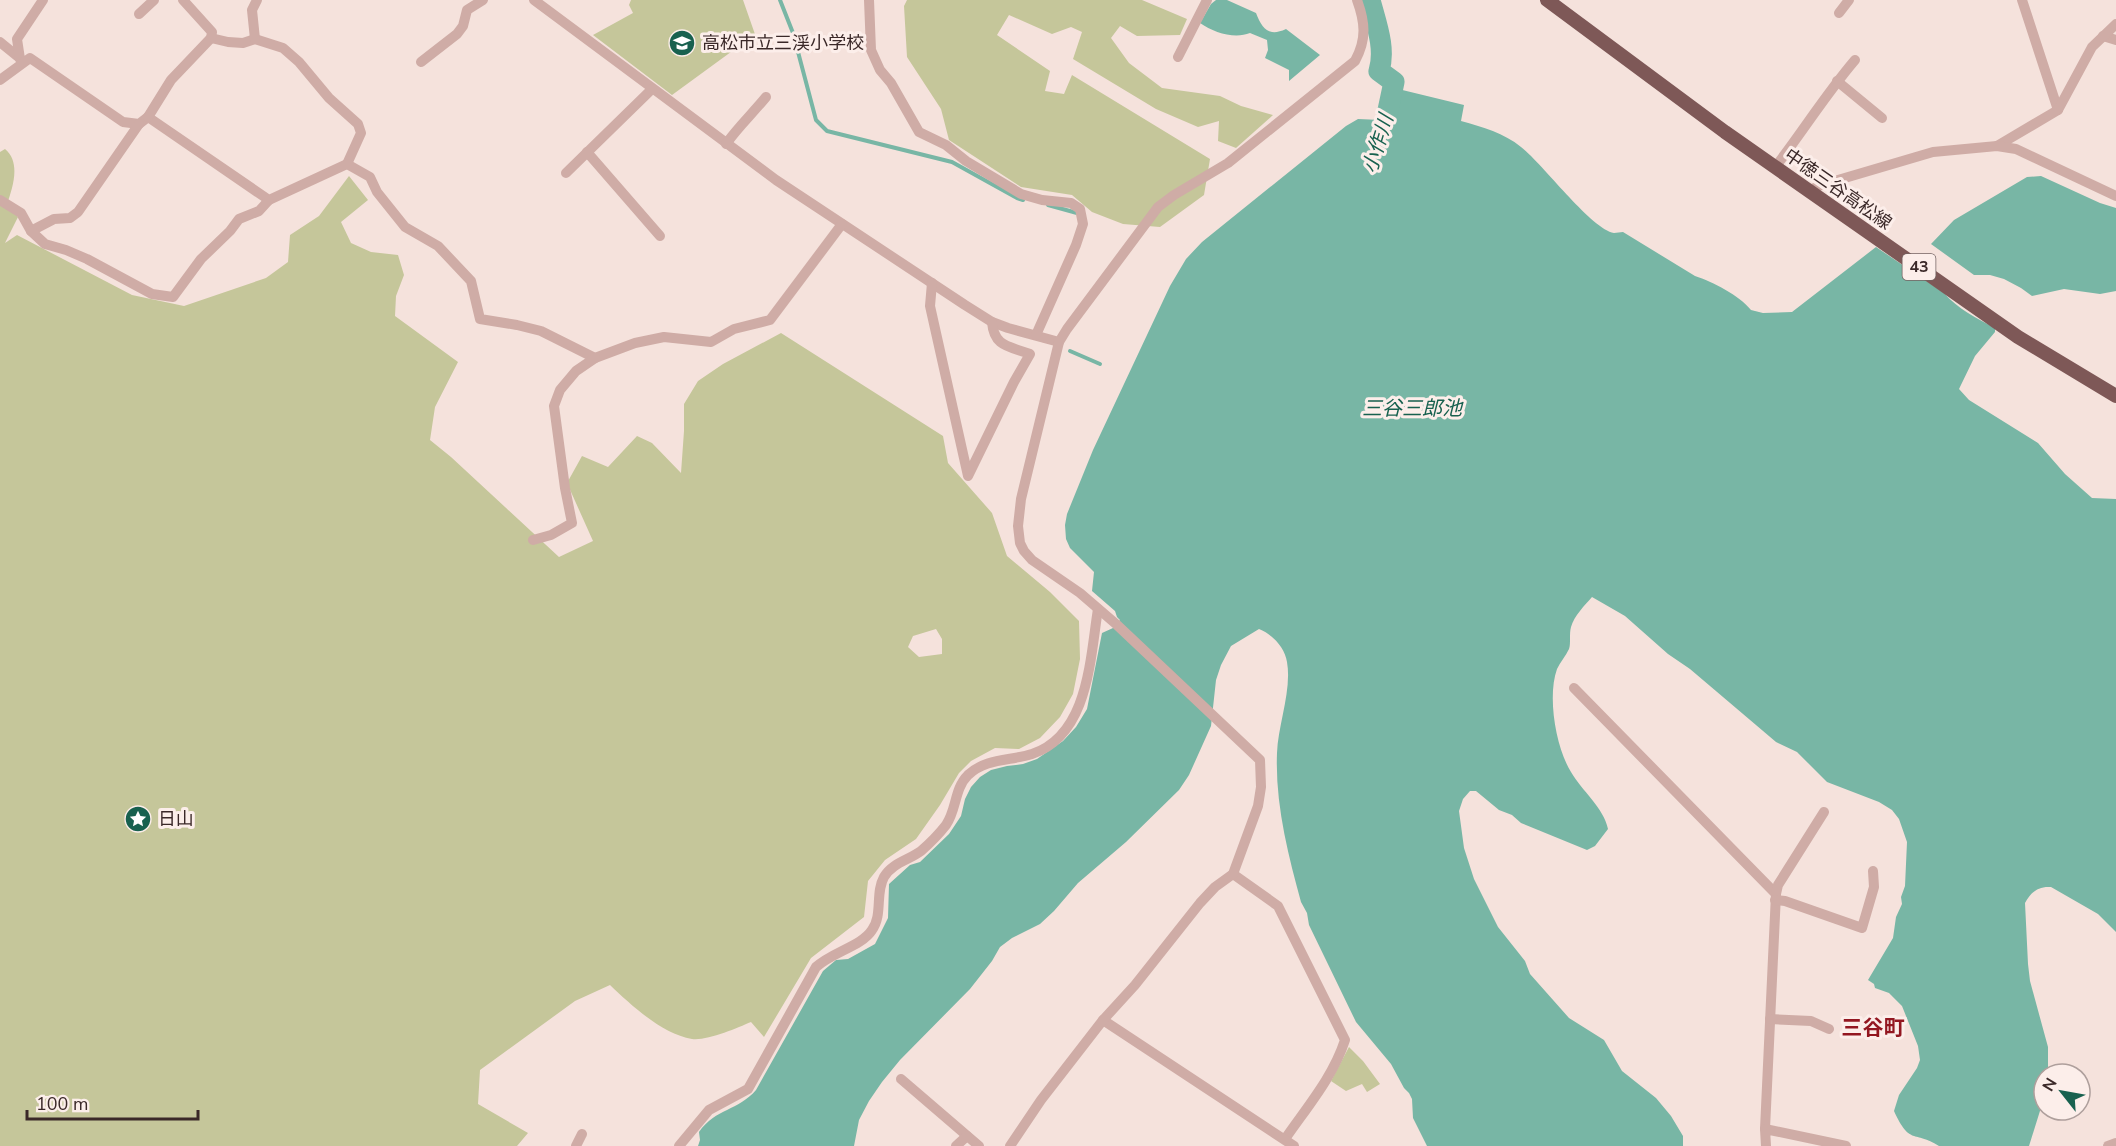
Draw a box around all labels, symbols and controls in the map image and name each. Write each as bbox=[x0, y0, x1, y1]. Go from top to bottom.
school or university icon: 高松市立三渓小学校 bbox=[667, 28, 697, 58]
place label: 高松市立三渓小学校 bbox=[702, 31, 864, 55]
water label: 小作川 bbox=[1356, 109, 1400, 177]
street label: 中徳三谷高松線 bbox=[1780, 143, 1896, 235]
road number: 43 bbox=[1902, 254, 1936, 280]
water label: 三谷三郎池 bbox=[1362, 395, 1464, 422]
place icon: 日山 bbox=[123, 804, 153, 834]
place label: 日山 bbox=[158, 807, 194, 831]
district label: 三谷町 bbox=[1842, 1014, 1905, 1042]
north arrow bbox=[2032, 1062, 2092, 1122]
text: N bbox=[2037, 1074, 2063, 1096]
scale bar bbox=[27, 1083, 198, 1121]
text: 100 m bbox=[36, 1092, 88, 1116]

